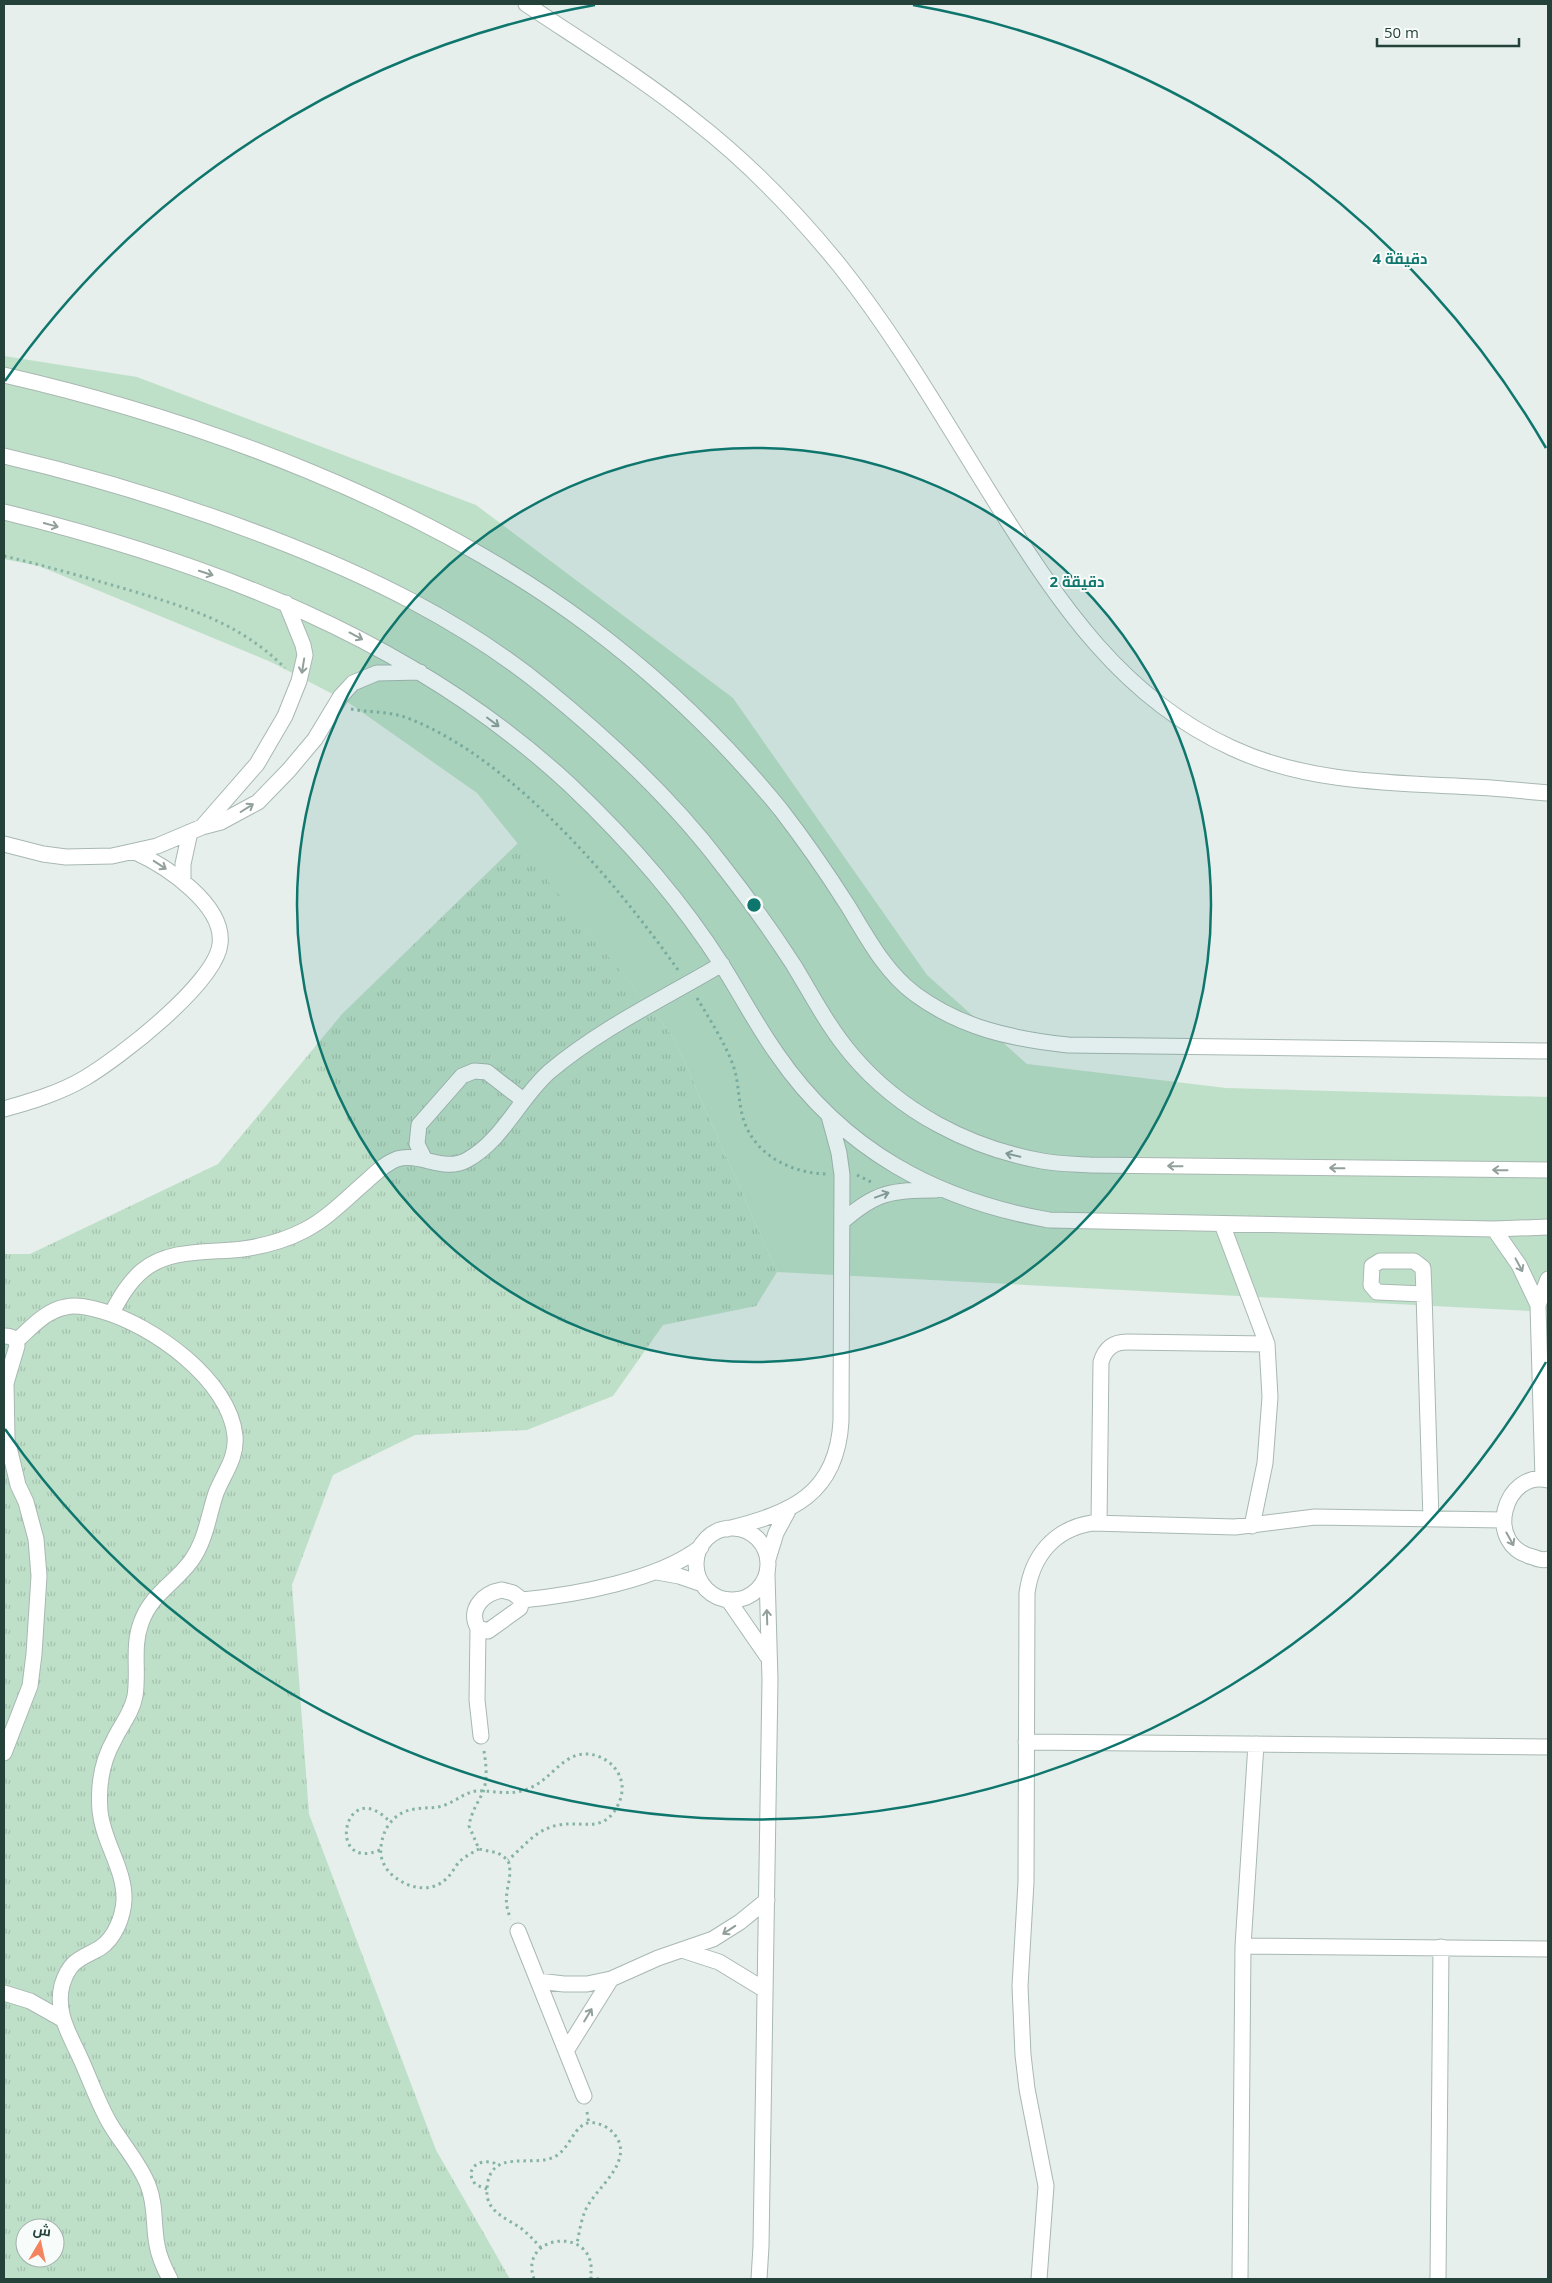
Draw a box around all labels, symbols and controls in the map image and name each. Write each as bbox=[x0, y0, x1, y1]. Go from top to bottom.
scale bar bbox=[1377, 15, 1520, 47]
text: 50 m bbox=[1384, 22, 1419, 42]
text: 4 دقيقة bbox=[1373, 248, 1427, 268]
one-way arrow bbox=[42, 521, 58, 530]
one-way arrow bbox=[198, 569, 213, 578]
text: 2 دقيقة bbox=[1050, 571, 1104, 591]
one-way arrow bbox=[348, 631, 363, 641]
one-way arrow bbox=[298, 657, 308, 673]
one-way arrow bbox=[486, 717, 500, 727]
one-way arrow bbox=[240, 803, 254, 814]
one-way arrow bbox=[152, 861, 166, 871]
centre of rings bbox=[745, 896, 763, 914]
one-way arrow bbox=[1005, 1150, 1021, 1159]
one-way arrow bbox=[1167, 1161, 1183, 1171]
one-way arrow bbox=[1329, 1163, 1346, 1173]
one-way arrow bbox=[1492, 1165, 1508, 1175]
one-way arrow bbox=[874, 1190, 890, 1200]
one-way arrow bbox=[1514, 1258, 1524, 1273]
one-way arrow bbox=[1505, 1531, 1515, 1546]
one-way arrow bbox=[762, 1610, 772, 1626]
one-way arrow bbox=[722, 1925, 736, 1935]
one-way arrow bbox=[584, 2009, 594, 2023]
north arrow bbox=[15, 2218, 65, 2268]
text: ش bbox=[32, 2219, 53, 2240]

